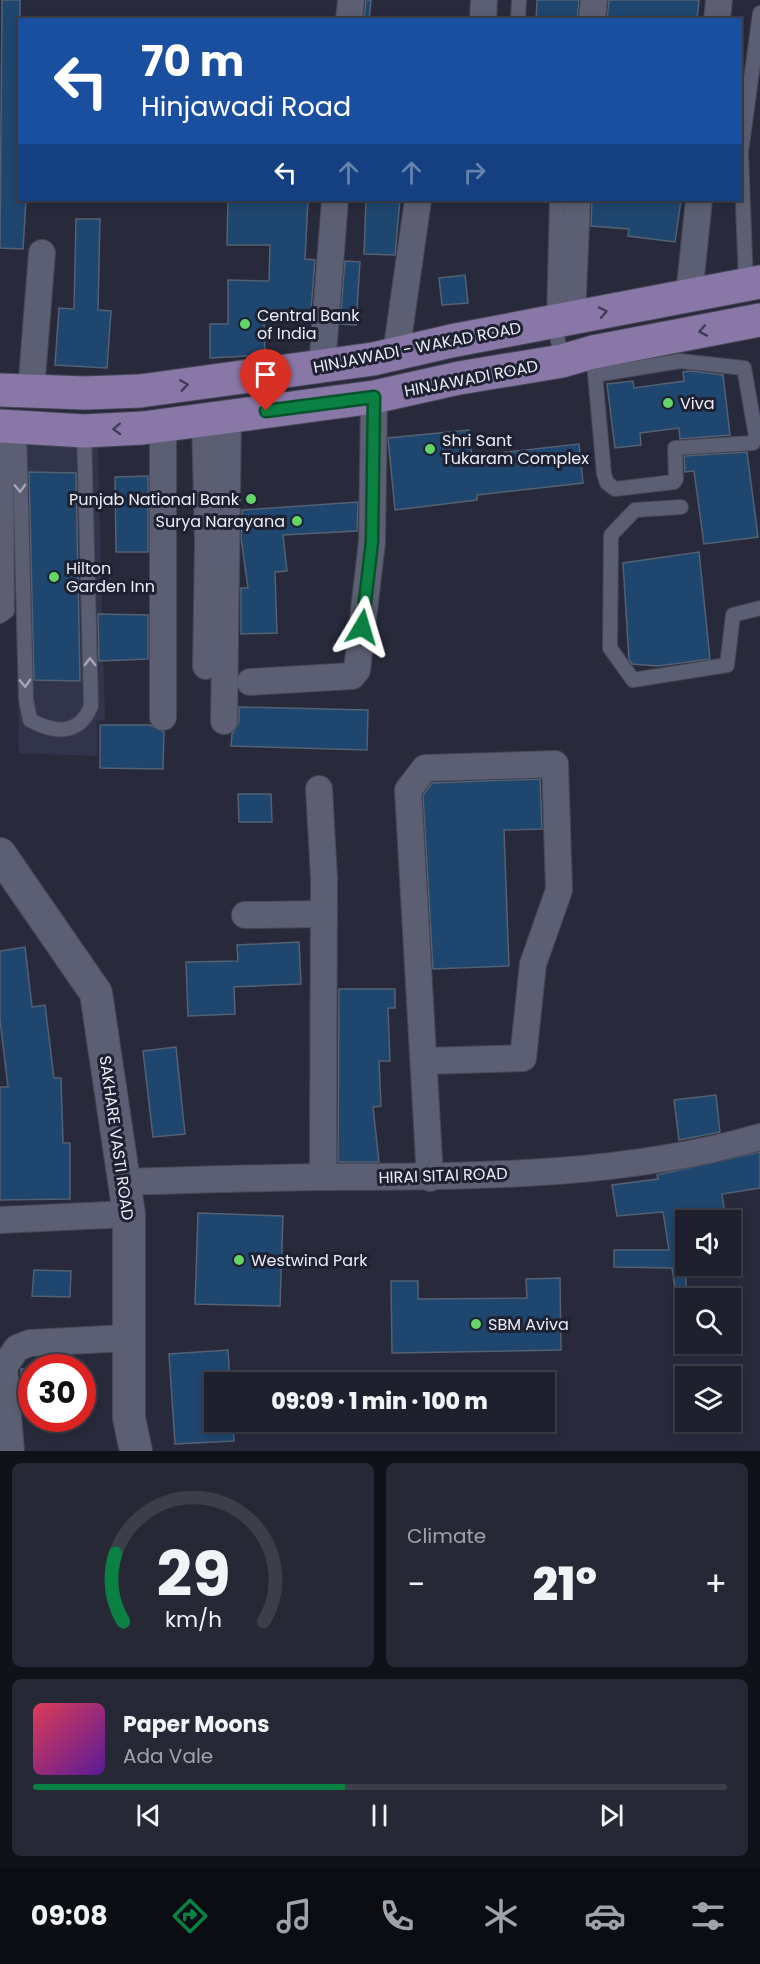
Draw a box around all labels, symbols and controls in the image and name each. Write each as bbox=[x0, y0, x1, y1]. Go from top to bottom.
text: 70 m bbox=[141, 32, 244, 91]
icon: left bbox=[42, 42, 120, 120]
text: Hinjawadi Road bbox=[141, 88, 351, 125]
icon: left bbox=[269, 156, 302, 189]
icon: ahead bbox=[332, 156, 365, 189]
icon: ahead bbox=[395, 156, 428, 189]
icon: right bbox=[458, 156, 491, 189]
place label: Central Bank of India bbox=[257, 304, 360, 345]
one-way arrow bbox=[598, 306, 608, 319]
street label: HINJAWADI - WAKAD ROAD bbox=[311, 316, 523, 379]
marker: Central Bank of India bbox=[238, 317, 252, 331]
one-way arrow bbox=[698, 324, 708, 337]
pin bbox=[240, 349, 291, 411]
street label: HINJAWADI ROAD bbox=[402, 354, 540, 403]
icon: arrive bbox=[249, 358, 282, 391]
one-way arrow bbox=[179, 380, 189, 392]
place label: Viva bbox=[680, 392, 715, 415]
marker: Viva bbox=[661, 396, 675, 410]
one-way arrow bbox=[113, 423, 122, 436]
place label: Shri Sant Tukaram Complex bbox=[442, 429, 589, 470]
marker: Shri Sant Tukaram Complex bbox=[423, 442, 437, 456]
one-way arrow bbox=[14, 483, 26, 492]
place label: Punjab National Bank bbox=[69, 488, 240, 511]
marker: Punjab National Bank bbox=[244, 492, 258, 506]
place label: Surya Narayana bbox=[156, 510, 285, 533]
marker: Surya Narayana bbox=[290, 514, 304, 528]
place label: Hilton Garden Inn bbox=[66, 557, 155, 598]
marker: Hilton Garden Inn bbox=[47, 570, 61, 584]
position arrow bbox=[330, 595, 394, 659]
one-way arrow bbox=[84, 657, 96, 666]
one-way arrow bbox=[19, 678, 31, 687]
street label: SAKHARE VASTI ROAD bbox=[94, 1054, 139, 1222]
street label: HIRAI SITAI ROAD bbox=[378, 1162, 508, 1189]
map controls bbox=[675, 1210, 741, 1432]
button: sound bbox=[675, 1210, 741, 1276]
place label: Westwind Park bbox=[251, 1249, 368, 1272]
marker: Westwind Park bbox=[232, 1253, 246, 1267]
button: search bbox=[675, 1288, 741, 1354]
place label: SBM Aviva bbox=[488, 1313, 569, 1336]
marker: SBM Aviva bbox=[469, 1317, 483, 1331]
speed limit sign: 30 bbox=[18, 1354, 96, 1432]
button: layers bbox=[675, 1366, 741, 1432]
text: 09:09 · 1 min · 100 m bbox=[271, 1386, 488, 1417]
text: Climate bbox=[407, 1522, 486, 1550]
text: 29 bbox=[156, 1530, 230, 1618]
text: 21° bbox=[533, 1553, 597, 1616]
text: − bbox=[407, 1561, 425, 1608]
text: + bbox=[704, 1561, 727, 1608]
text: km/h bbox=[164, 1604, 222, 1635]
text: Paper Moons bbox=[123, 1709, 270, 1740]
text: Ada Vale bbox=[123, 1742, 213, 1770]
icon: previous bbox=[132, 1799, 165, 1832]
icon: pause bbox=[363, 1799, 396, 1832]
icon: next bbox=[595, 1799, 628, 1832]
icon: directions bbox=[169, 1895, 211, 1937]
icon: music bbox=[273, 1895, 315, 1937]
icon: phone bbox=[376, 1895, 418, 1937]
icon: climate bbox=[480, 1895, 522, 1937]
icon: car bbox=[584, 1895, 626, 1937]
icon: filters bbox=[687, 1895, 729, 1937]
text: 09:08 bbox=[31, 1897, 108, 1934]

